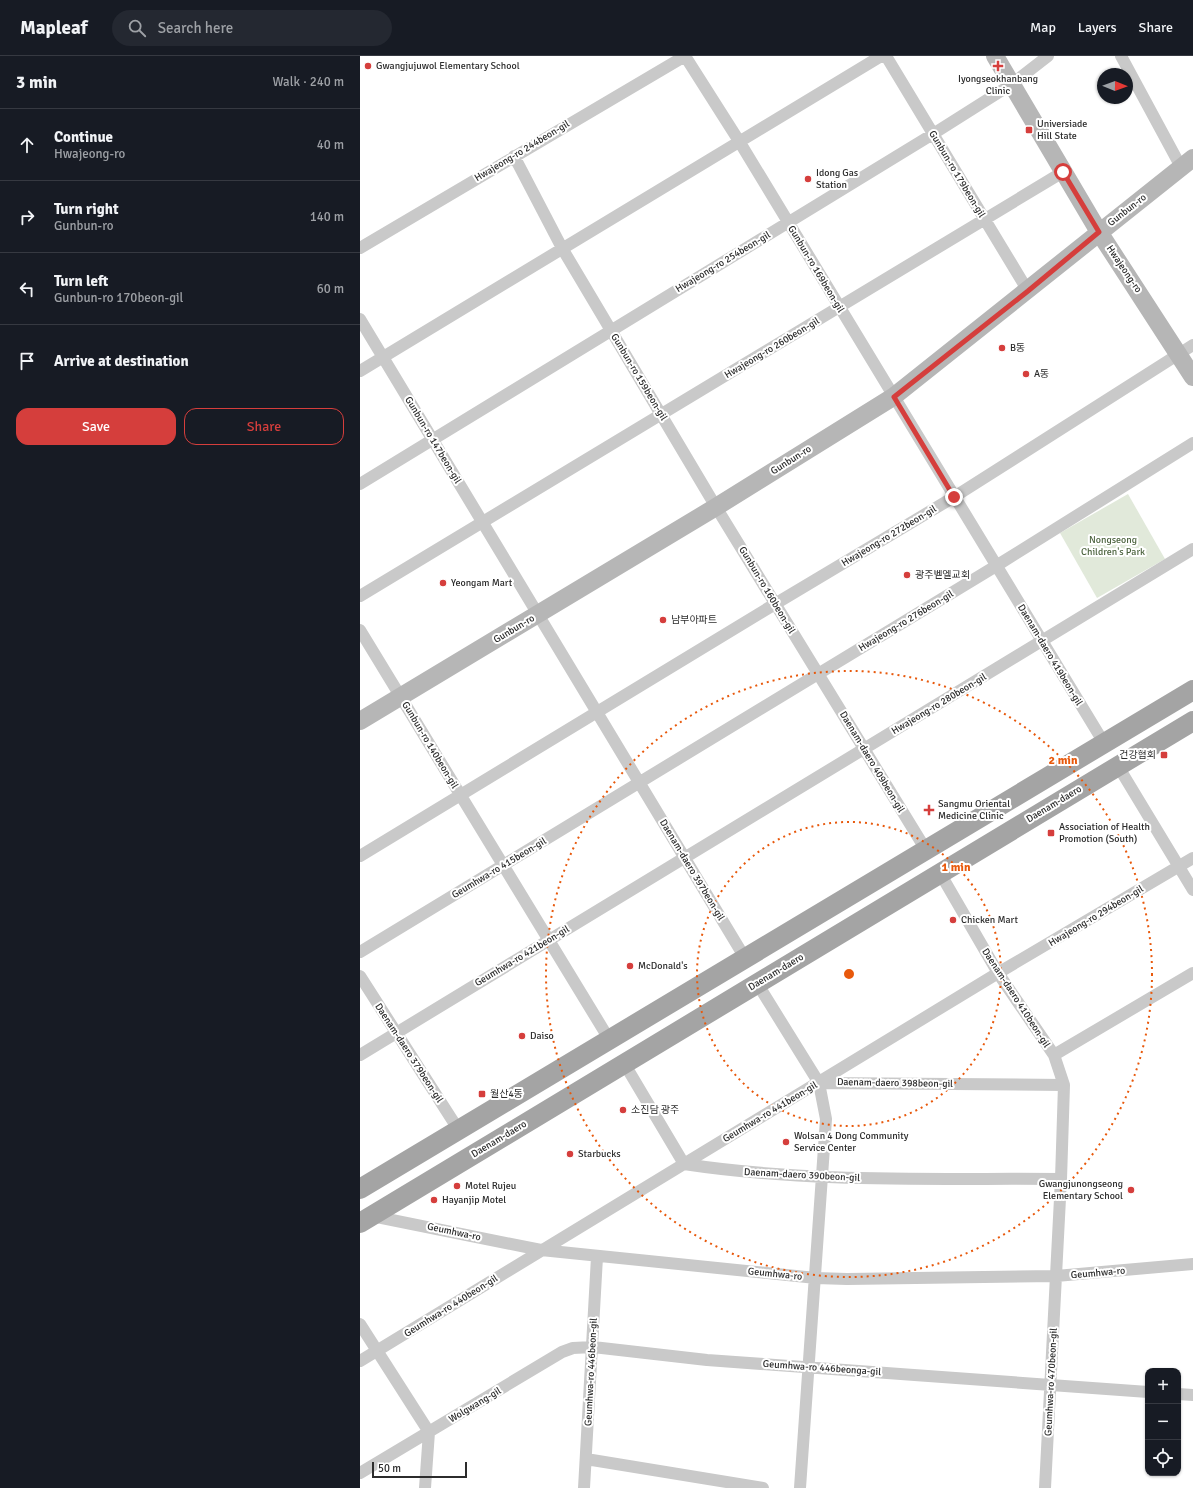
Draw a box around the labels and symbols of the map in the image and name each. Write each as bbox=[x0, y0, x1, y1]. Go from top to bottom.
place label: Gwangjujuwol Elementary School bbox=[376, 60, 520, 72]
marker: Iyongseokhanbang Clinic bbox=[992, 60, 1004, 72]
marker: Gwangjujuwol Elementary School bbox=[363, 61, 373, 71]
north arrow bbox=[1097, 68, 1133, 104]
place label: Iyongseokhanbang Clinic bbox=[958, 73, 1038, 97]
street label: Hwajeong-ro 244beon-gil bbox=[472, 118, 572, 184]
place label: Universiade Hill State bbox=[1037, 118, 1087, 142]
marker: Universiade Hill State bbox=[1024, 125, 1034, 135]
street label: Gunbun-ro 179beon-gil bbox=[926, 128, 988, 220]
route start bbox=[1054, 163, 1072, 181]
place label: Idong Gas Station bbox=[816, 167, 859, 191]
marker: Idong Gas Station bbox=[803, 174, 813, 184]
street label: Gunbun-ro bbox=[1105, 191, 1149, 229]
street label: Gunbun-ro 169beon-gil bbox=[785, 223, 847, 315]
street label: Hwajeong-ro 254beon-gil bbox=[673, 229, 773, 295]
street label: Hwajeong-ro bbox=[1104, 243, 1144, 295]
street label: Hwajeong-ro 260beon-gil bbox=[722, 315, 822, 381]
street label: Gunbun-ro 159beon-gil bbox=[608, 331, 670, 423]
place label: B동 bbox=[1010, 342, 1025, 354]
marker: B동 bbox=[997, 343, 1007, 353]
place label: A동 bbox=[1034, 368, 1049, 380]
marker: A동 bbox=[1021, 369, 1031, 379]
street label: Gunbun-ro 147beon-gil bbox=[402, 394, 464, 486]
street label: Gunbun-ro bbox=[768, 443, 814, 477]
route end bbox=[945, 488, 963, 506]
street label: Hwajeong-ro 272beon-gil bbox=[839, 503, 939, 569]
park label: Nongseong Children's Park bbox=[1081, 534, 1145, 558]
street label: Gunbun-ro 160beon-gil bbox=[736, 544, 798, 636]
place label: 광주벧엘교회 bbox=[915, 569, 970, 581]
marker: 광주벧엘교회 bbox=[902, 570, 912, 580]
place label: Yeongam Mart bbox=[451, 577, 513, 589]
marker: Yeongam Mart bbox=[438, 578, 448, 588]
street label: Hwajeong-ro 276beon-gil bbox=[856, 588, 956, 654]
street label: Daenam-daero 419beon-gil bbox=[1015, 602, 1085, 708]
street label: Gunbun-ro bbox=[491, 612, 537, 646]
place label: 남부아파트 bbox=[671, 614, 717, 626]
marker: 남부아파트 bbox=[658, 615, 668, 625]
street label: Hwajeong-ro 280beon-gil bbox=[889, 671, 989, 737]
street label: Gunbun-ro 140beon-gil bbox=[399, 699, 461, 791]
street label: Daenam-daero 409beon-gil bbox=[837, 709, 907, 815]
place label: 건강협회 bbox=[1119, 749, 1156, 761]
marker: 건강협회 bbox=[1159, 750, 1169, 760]
text: 2 min bbox=[1049, 753, 1078, 768]
street label: Daenam-daero bbox=[1024, 783, 1084, 825]
place label: Sangmu Oriental Medicine Clinic bbox=[938, 798, 1010, 822]
marker: Sangmu Oriental Medicine Clinic bbox=[923, 804, 935, 816]
street label: Daenam-daero 397beon-gil bbox=[657, 817, 727, 923]
place label: Association of Health Promotion (South) bbox=[1059, 821, 1150, 845]
marker: Association of Health Promotion (South) bbox=[1046, 828, 1056, 838]
street label: Geumhwa-ro 415beon-gil bbox=[449, 835, 549, 901]
text: 1 min bbox=[942, 860, 971, 875]
street label: Hwajeong-ro 294beon-gil bbox=[1046, 883, 1146, 949]
place label: Chicken Mart bbox=[961, 914, 1018, 926]
marker: Chicken Mart bbox=[948, 915, 958, 925]
street label: Geumhwa-ro 421beon-gil bbox=[472, 923, 572, 989]
street label: Daenam-daero 410beon-gil bbox=[979, 946, 1053, 1050]
street label: Daenam-daero bbox=[746, 951, 806, 993]
place label: McDonald's bbox=[638, 960, 688, 972]
marker: McDonald's bbox=[625, 961, 635, 971]
centre of rings bbox=[842, 967, 856, 981]
street label: Daenam-daero 379beon-gil bbox=[372, 1001, 446, 1105]
place label: Daiso bbox=[530, 1030, 554, 1042]
marker: Daiso bbox=[517, 1031, 527, 1041]
street label: Daenam-daero 398beon-gil bbox=[837, 1076, 953, 1090]
street label: Geumhwa-ro 441beon-gil bbox=[720, 1079, 820, 1145]
place label: 월산4동 bbox=[490, 1088, 523, 1100]
marker: 월산4동 bbox=[477, 1089, 487, 1099]
place label: 소진담 광주 bbox=[631, 1104, 679, 1116]
marker: 소진담 광주 bbox=[618, 1105, 628, 1115]
street label: Daenam-daero bbox=[469, 1118, 529, 1160]
place label: Wolsan 4 Dong Community Service Center bbox=[794, 1130, 909, 1154]
marker: Wolsan 4 Dong Community Service Center bbox=[781, 1137, 791, 1147]
place label: Starbucks bbox=[578, 1148, 621, 1160]
marker: Starbucks bbox=[565, 1149, 575, 1159]
street label: Daenam-daero 390beon-gil bbox=[744, 1166, 860, 1184]
place label: Gwangjunongseong Elementary School bbox=[1039, 1178, 1123, 1202]
place label: Motel Rujeu bbox=[465, 1180, 516, 1192]
marker: Motel Rujeu bbox=[452, 1181, 462, 1191]
marker: Gwangjunongseong Elementary School bbox=[1126, 1185, 1136, 1195]
place label: Hayanjip Motel bbox=[442, 1194, 506, 1206]
marker: Hayanjip Motel bbox=[429, 1195, 439, 1205]
street label: Geumhwa-ro bbox=[426, 1220, 482, 1244]
street label: Geumhwa-ro bbox=[747, 1265, 803, 1283]
street label: Geumhwa-ro bbox=[1070, 1265, 1126, 1281]
street label: Geumhwa-ro 440beon-gil bbox=[402, 1272, 500, 1340]
street label: Geumhwa-ro 446beon-gil bbox=[582, 1318, 600, 1426]
street label: Geumhwa-ro 470beon-gil bbox=[1042, 1328, 1060, 1436]
street label: Geumhwa-ro 446beonga-gil bbox=[762, 1358, 882, 1378]
street label: Wolgwang-gil bbox=[447, 1385, 503, 1425]
scale bar bbox=[372, 1460, 467, 1479]

